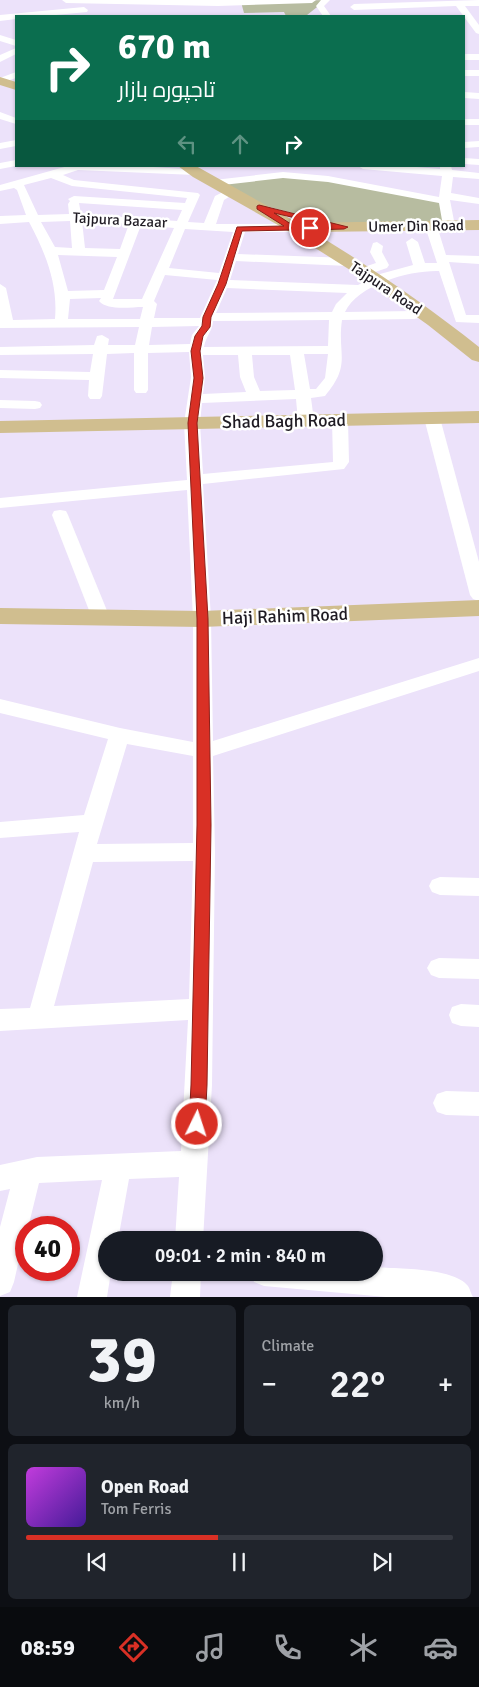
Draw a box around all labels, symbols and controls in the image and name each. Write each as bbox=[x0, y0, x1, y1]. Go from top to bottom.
text: 670 m bbox=[118, 25, 211, 68]
icon: right bbox=[35, 35, 100, 100]
text: تاجپورہ بازار bbox=[118, 76, 215, 103]
icon: left bbox=[173, 130, 201, 158]
icon: ahead bbox=[226, 130, 254, 158]
icon: right bbox=[279, 130, 307, 158]
pin bbox=[289, 207, 331, 249]
street label: Tajpura Bazaar bbox=[72, 209, 168, 231]
icon: arrive bbox=[296, 214, 324, 242]
street label: Umer Din Road bbox=[368, 216, 464, 236]
street label: Tajpura Road bbox=[347, 257, 425, 319]
street label: Shad Bagh Road bbox=[222, 409, 346, 433]
street label: Haji Rahim Road bbox=[221, 603, 349, 629]
position arrow bbox=[170, 1097, 222, 1149]
speed limit sign: 40 bbox=[15, 1216, 80, 1281]
text: 09:01 · 2 min · 840 m bbox=[155, 1244, 326, 1268]
text: 39 bbox=[87, 1320, 157, 1400]
text: Climate bbox=[262, 1336, 314, 1356]
text: 22° bbox=[329, 1361, 385, 1408]
text: − bbox=[262, 1367, 277, 1401]
text: + bbox=[438, 1367, 453, 1401]
text: km/h bbox=[104, 1393, 140, 1413]
text: Open Road bbox=[101, 1475, 189, 1499]
text: Tom Ferris bbox=[101, 1499, 171, 1519]
icon: previous bbox=[83, 1548, 111, 1576]
icon: pause bbox=[225, 1548, 253, 1576]
icon: next bbox=[368, 1548, 396, 1576]
icon: directions bbox=[116, 1630, 151, 1665]
icon: music bbox=[193, 1630, 228, 1665]
icon: phone bbox=[270, 1630, 305, 1665]
icon: climate bbox=[346, 1630, 381, 1665]
icon: car bbox=[423, 1630, 458, 1665]
text: 08:59 bbox=[21, 1634, 75, 1661]

